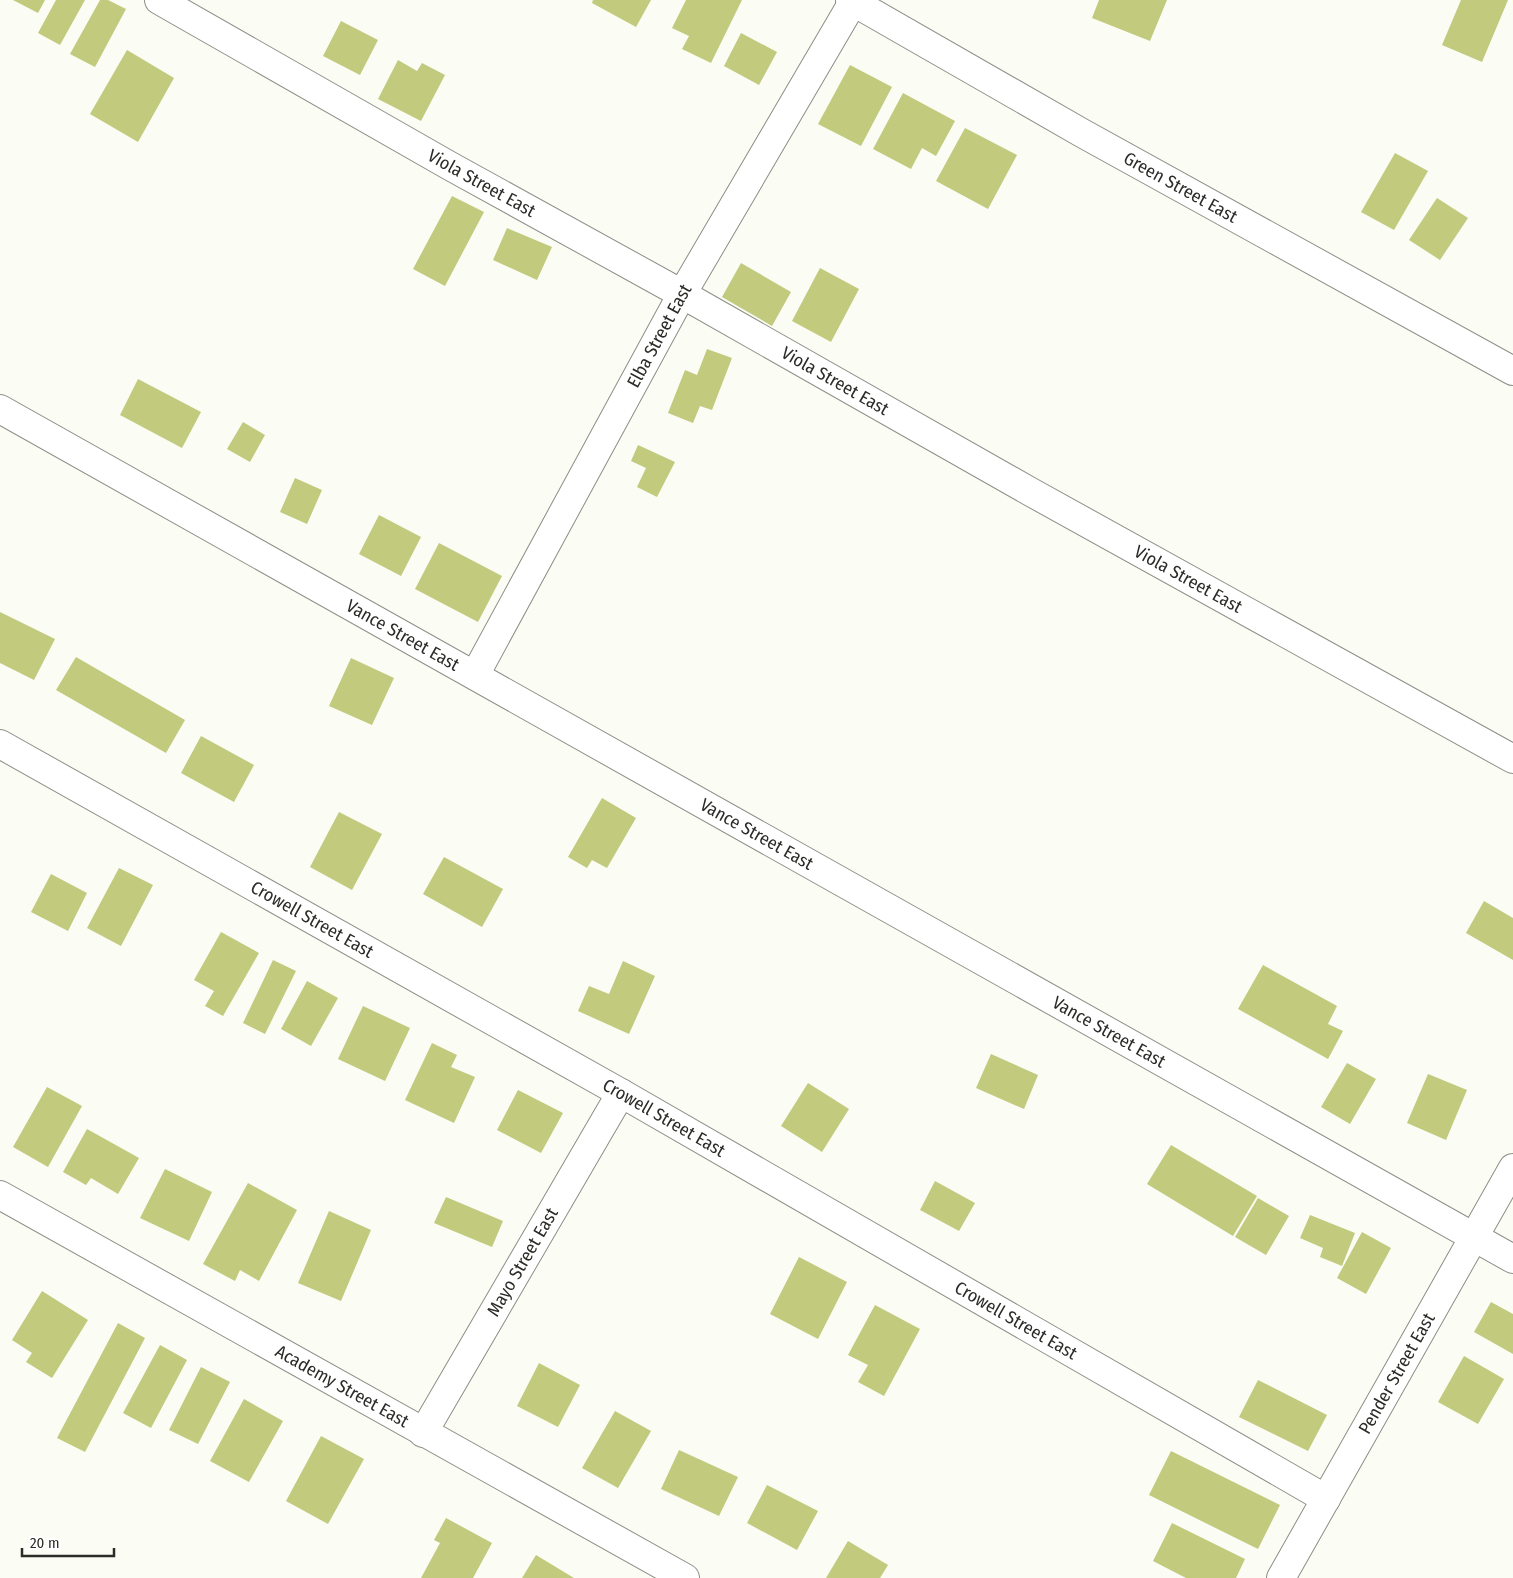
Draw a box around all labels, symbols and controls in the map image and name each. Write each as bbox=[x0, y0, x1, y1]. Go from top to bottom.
street label: Viola Street East bbox=[424, 145, 539, 222]
street label: Green Street East bbox=[1120, 147, 1241, 228]
street label: Elba Street East bbox=[622, 280, 696, 391]
street label: Viola Street East bbox=[777, 342, 893, 420]
street label: Viola Street East bbox=[1130, 540, 1246, 618]
street label: Vance Street East bbox=[342, 595, 463, 676]
street label: Vance Street East bbox=[696, 794, 817, 875]
street label: Crowell Street East bbox=[247, 876, 378, 963]
street label: Vance Street East bbox=[1049, 991, 1170, 1073]
street label: Crowell Street East bbox=[599, 1074, 729, 1162]
street label: Mayo Street East bbox=[482, 1204, 563, 1320]
street label: Crowell Street East bbox=[951, 1277, 1081, 1364]
street label: Pender Street East bbox=[1354, 1309, 1440, 1438]
street label: Academy Street East bbox=[272, 1340, 413, 1432]
scale bar bbox=[22, 1526, 115, 1558]
text: 20 m bbox=[30, 1534, 60, 1552]

